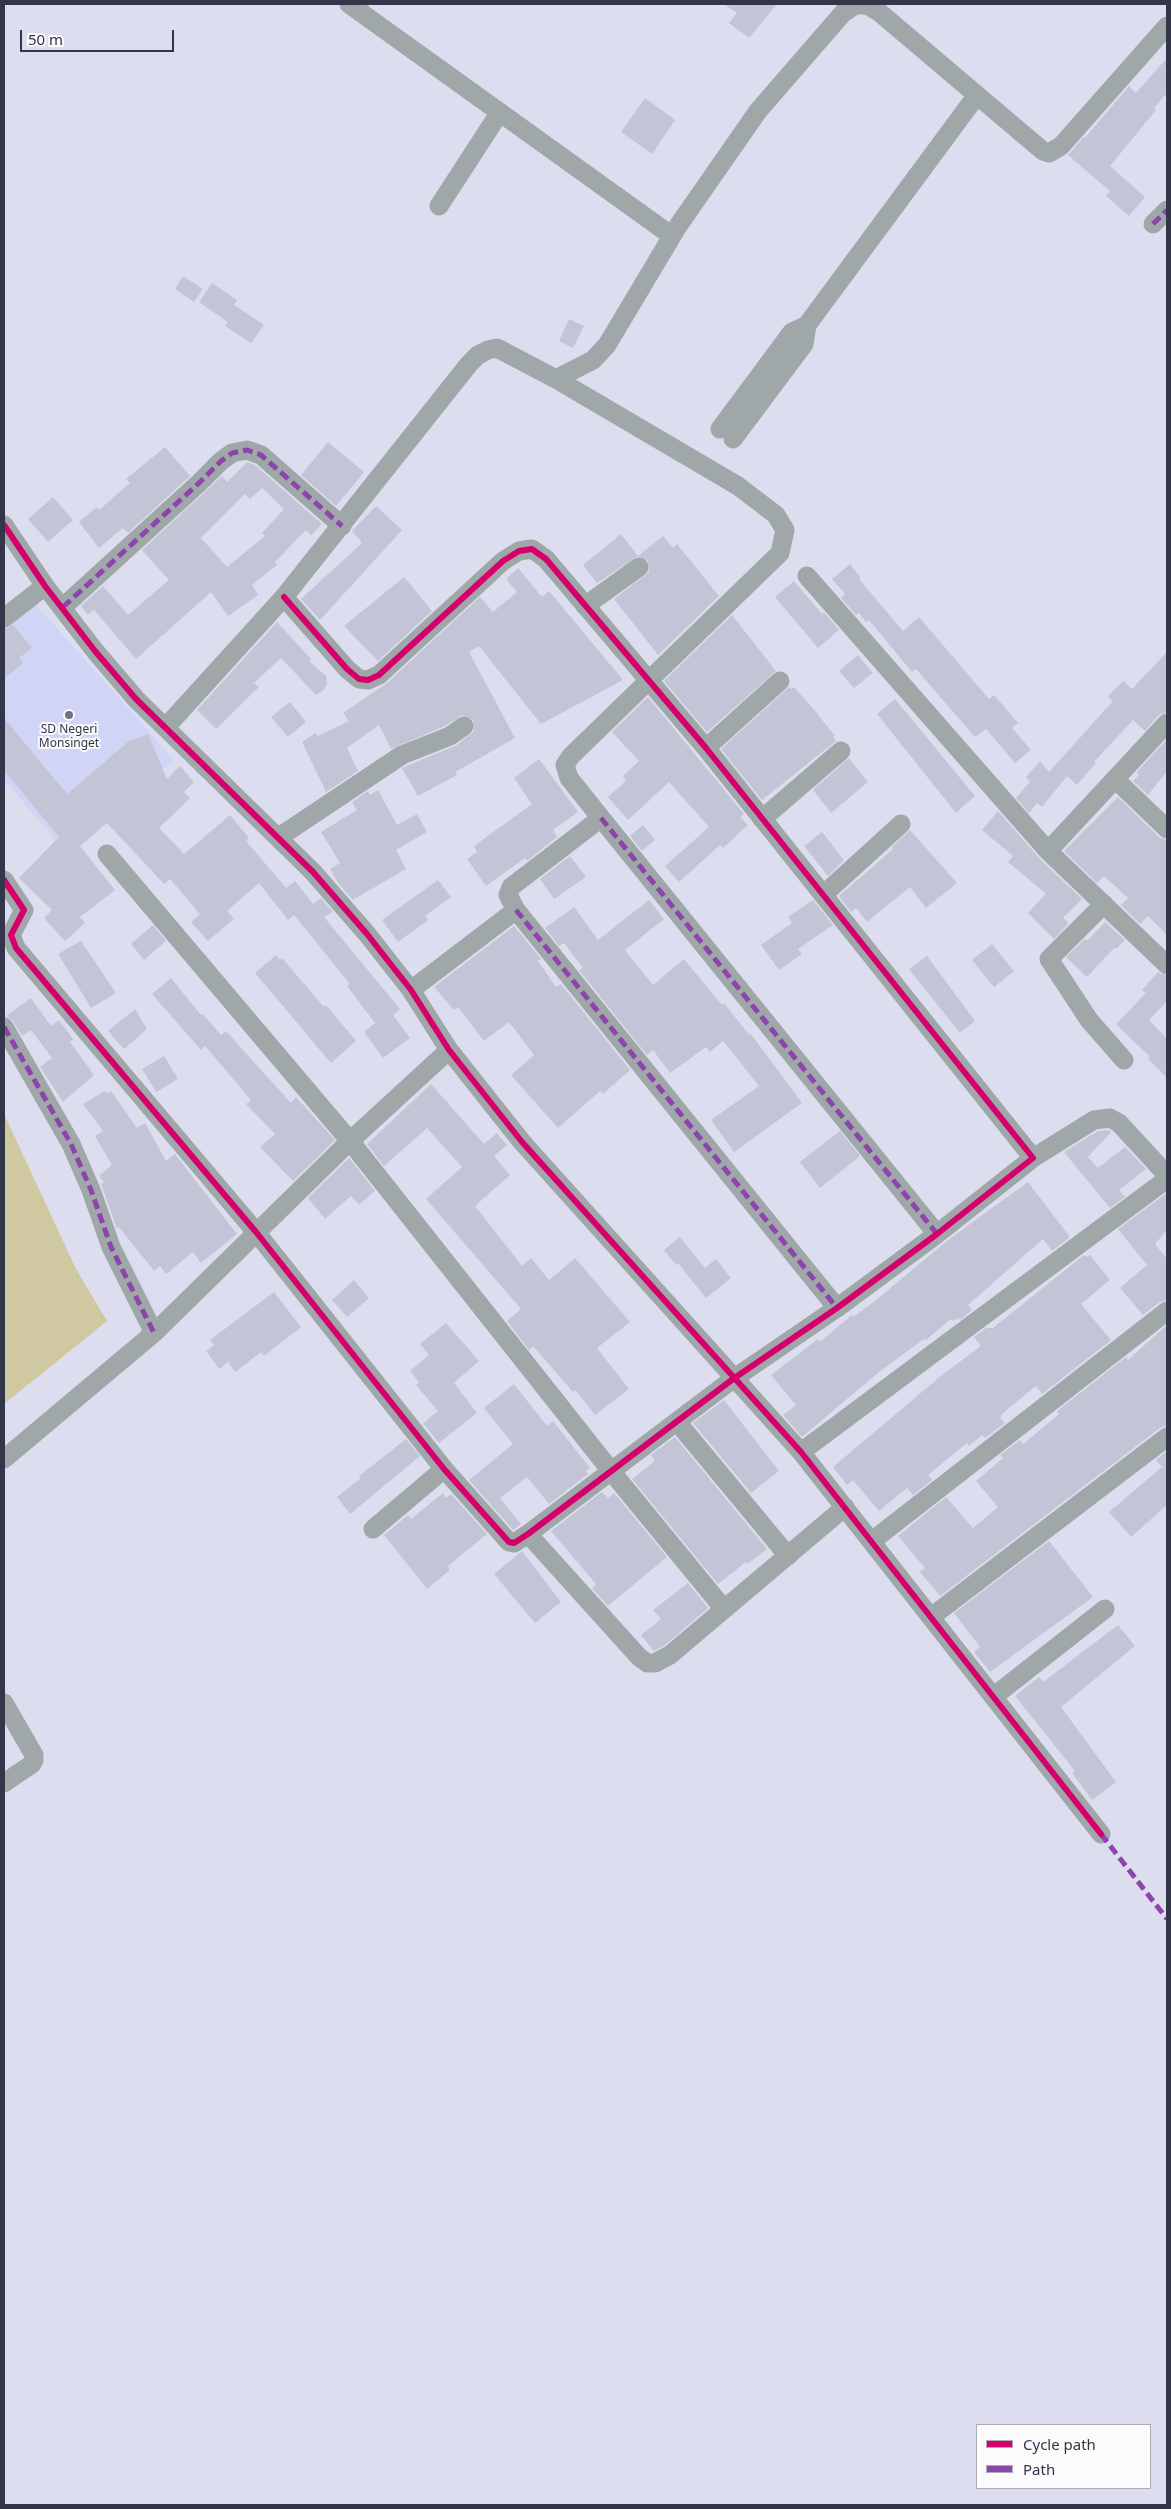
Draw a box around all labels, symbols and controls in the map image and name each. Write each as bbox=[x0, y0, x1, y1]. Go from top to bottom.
scale bar bbox=[22, 20, 176, 52]
text: 50 m bbox=[28, 29, 63, 49]
marker: SD Negeri Monsinget bbox=[63, 709, 75, 721]
place label: SD Negeri Monsinget bbox=[39, 723, 99, 751]
legend bbox=[976, 2424, 1151, 2489]
text: Cycle path bbox=[1023, 2434, 1096, 2454]
text: Path bbox=[1023, 2459, 1055, 2479]

